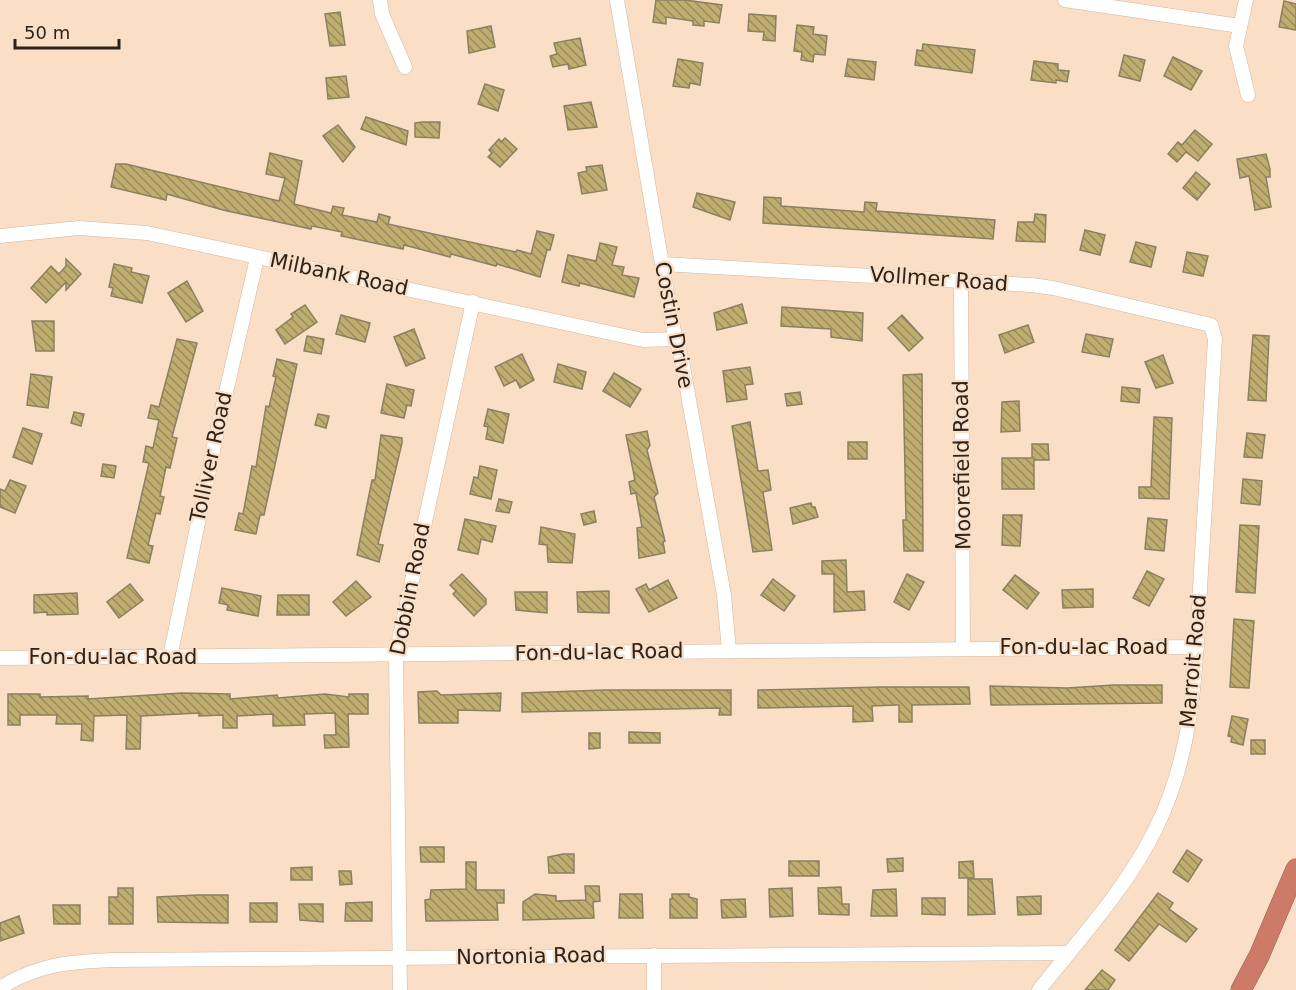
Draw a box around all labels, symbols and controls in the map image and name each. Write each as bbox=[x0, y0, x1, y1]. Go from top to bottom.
scale bar bbox=[15, 12, 118, 50]
text: 50 m bbox=[24, 22, 70, 43]
street label: Milbank Road bbox=[268, 248, 410, 300]
street label: Costin Drive bbox=[650, 260, 698, 390]
street label: Vollmer Road bbox=[869, 262, 1009, 296]
street label: Moorefield Road bbox=[949, 380, 975, 550]
street label: Tolliver Road bbox=[185, 389, 237, 526]
street label: Dobbin Road bbox=[385, 521, 435, 657]
street label: Marroit Road bbox=[1175, 593, 1211, 729]
street label: Fon-du-lac Road bbox=[1000, 635, 1168, 659]
street label: Fon-du-lac Road bbox=[514, 639, 684, 665]
street label: Fon-du-lac Road bbox=[29, 645, 197, 669]
street label: Nortonia Road bbox=[456, 943, 606, 969]

